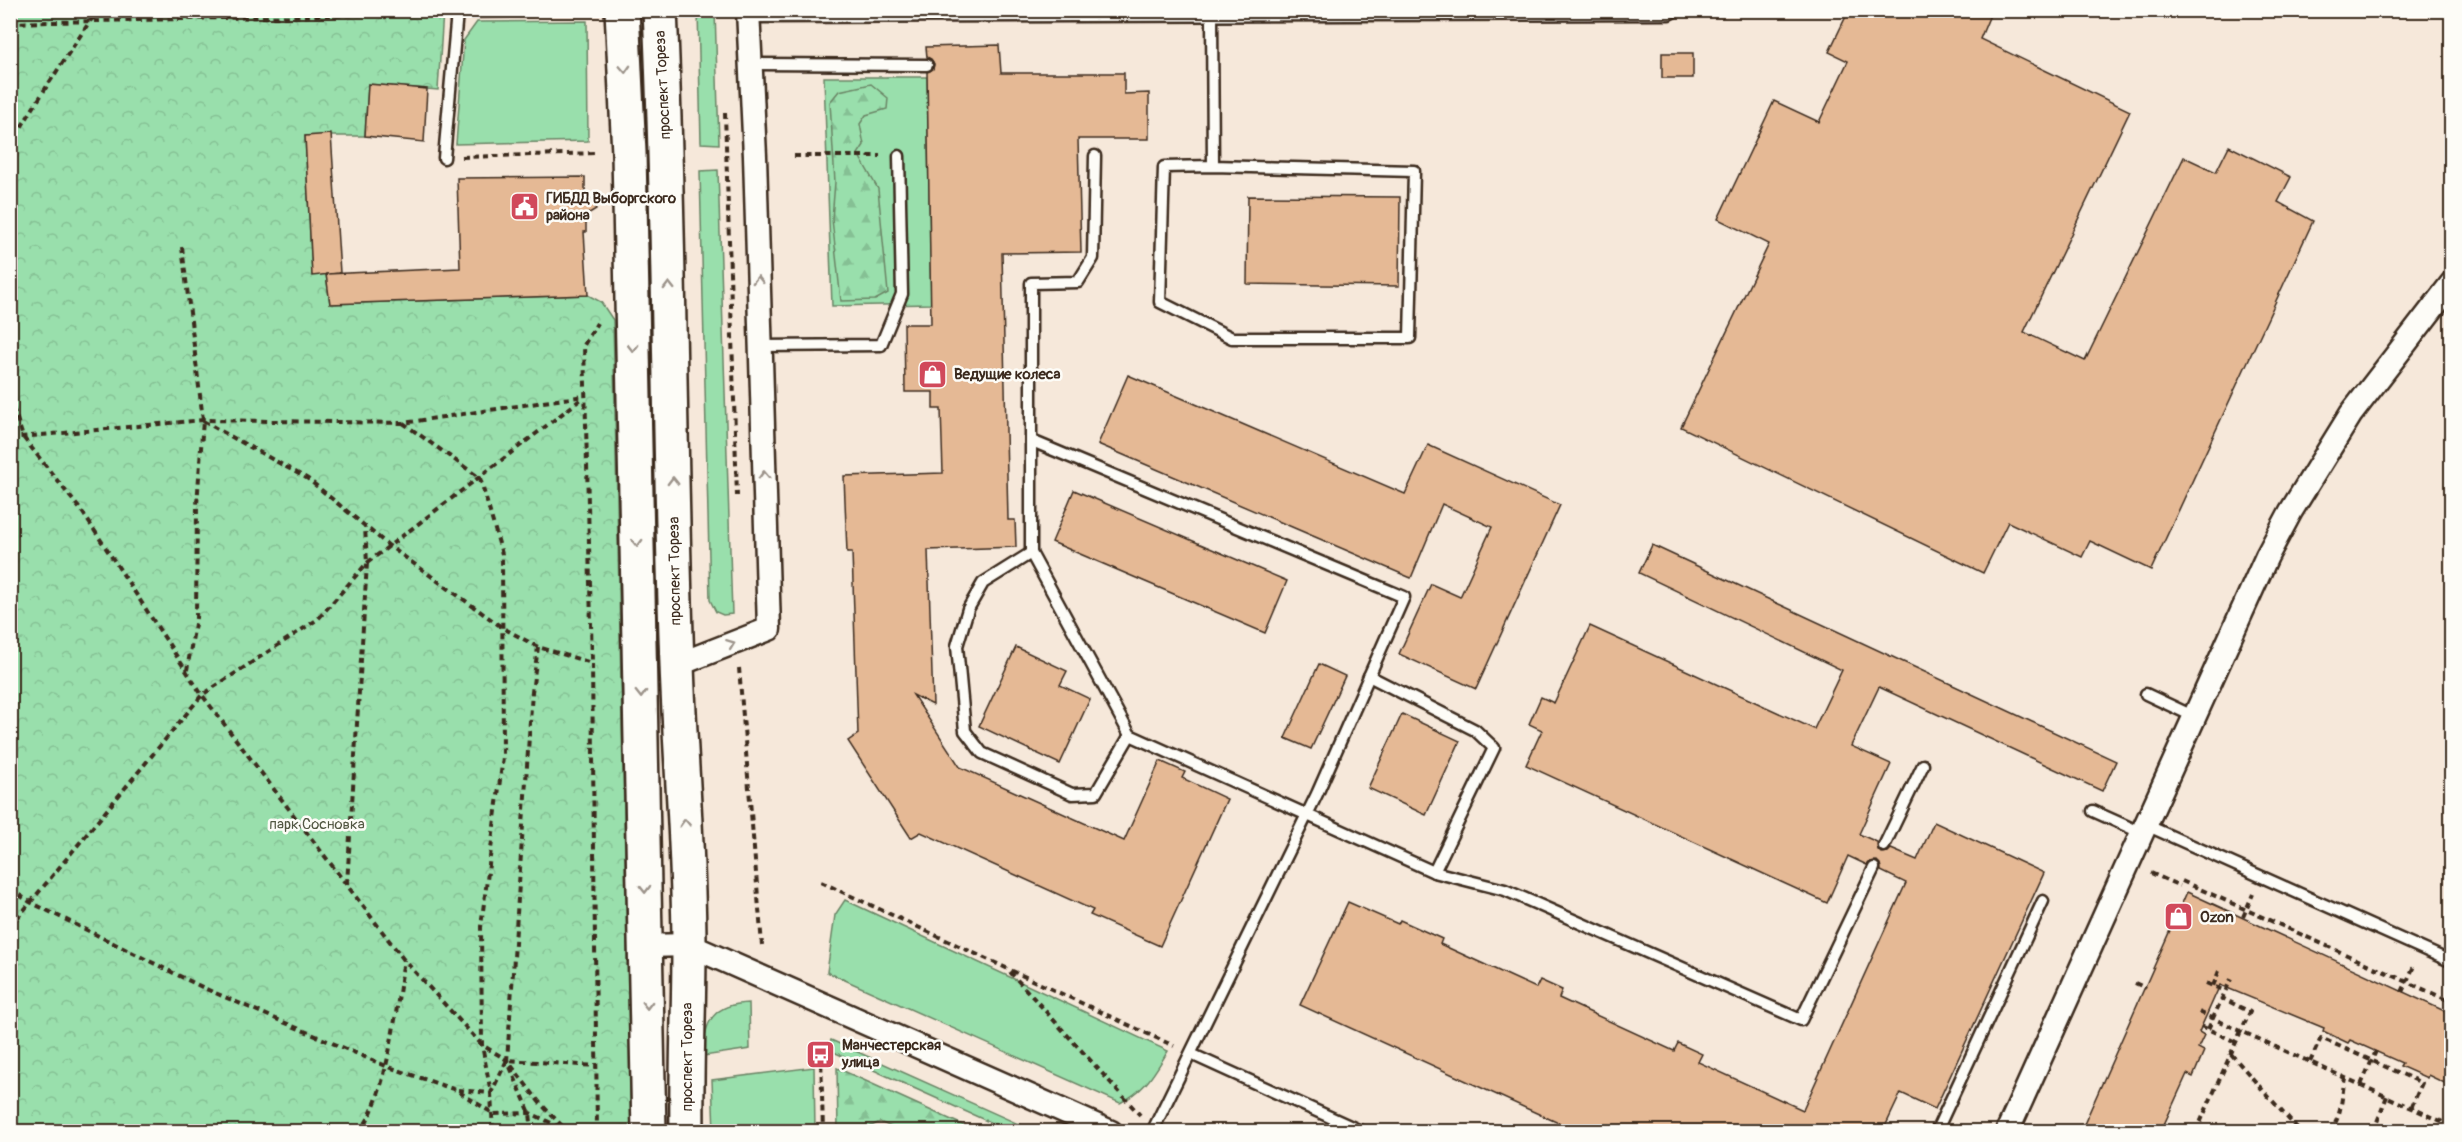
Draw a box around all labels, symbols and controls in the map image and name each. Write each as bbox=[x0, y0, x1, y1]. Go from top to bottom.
street label: проспект Тореза bbox=[651, 30, 675, 140]
one-way arrow bbox=[618, 64, 631, 73]
place label: ГИБДД Выборгского района bbox=[546, 189, 676, 225]
public building icon: ГИБДД Выборгского района bbox=[509, 191, 541, 223]
one-way arrow bbox=[752, 276, 764, 285]
one-way arrow bbox=[663, 281, 675, 290]
one-way arrow bbox=[627, 343, 639, 352]
shop icon: Ведущие колеса bbox=[917, 358, 949, 390]
place label: Ведущие колеса bbox=[954, 365, 1060, 384]
one-way arrow bbox=[758, 471, 770, 480]
one-way arrow bbox=[667, 476, 679, 485]
street label: проспект Тореза bbox=[665, 516, 685, 626]
one-way arrow bbox=[631, 538, 644, 547]
one-way arrow bbox=[725, 639, 736, 651]
one-way arrow bbox=[634, 689, 647, 698]
park label: парк Сосновка bbox=[269, 815, 365, 834]
one-way arrow bbox=[679, 819, 692, 828]
one-way arrow bbox=[639, 884, 651, 893]
shop icon: Ozon bbox=[2163, 901, 2195, 933]
place label: Ozon bbox=[2200, 908, 2234, 927]
one-way arrow bbox=[641, 1000, 653, 1009]
street label: проспект Тореза bbox=[678, 1002, 697, 1112]
place label: Манчестерская улица bbox=[841, 1036, 941, 1072]
bus stop icon: Манчестерская улица bbox=[805, 1038, 837, 1070]

